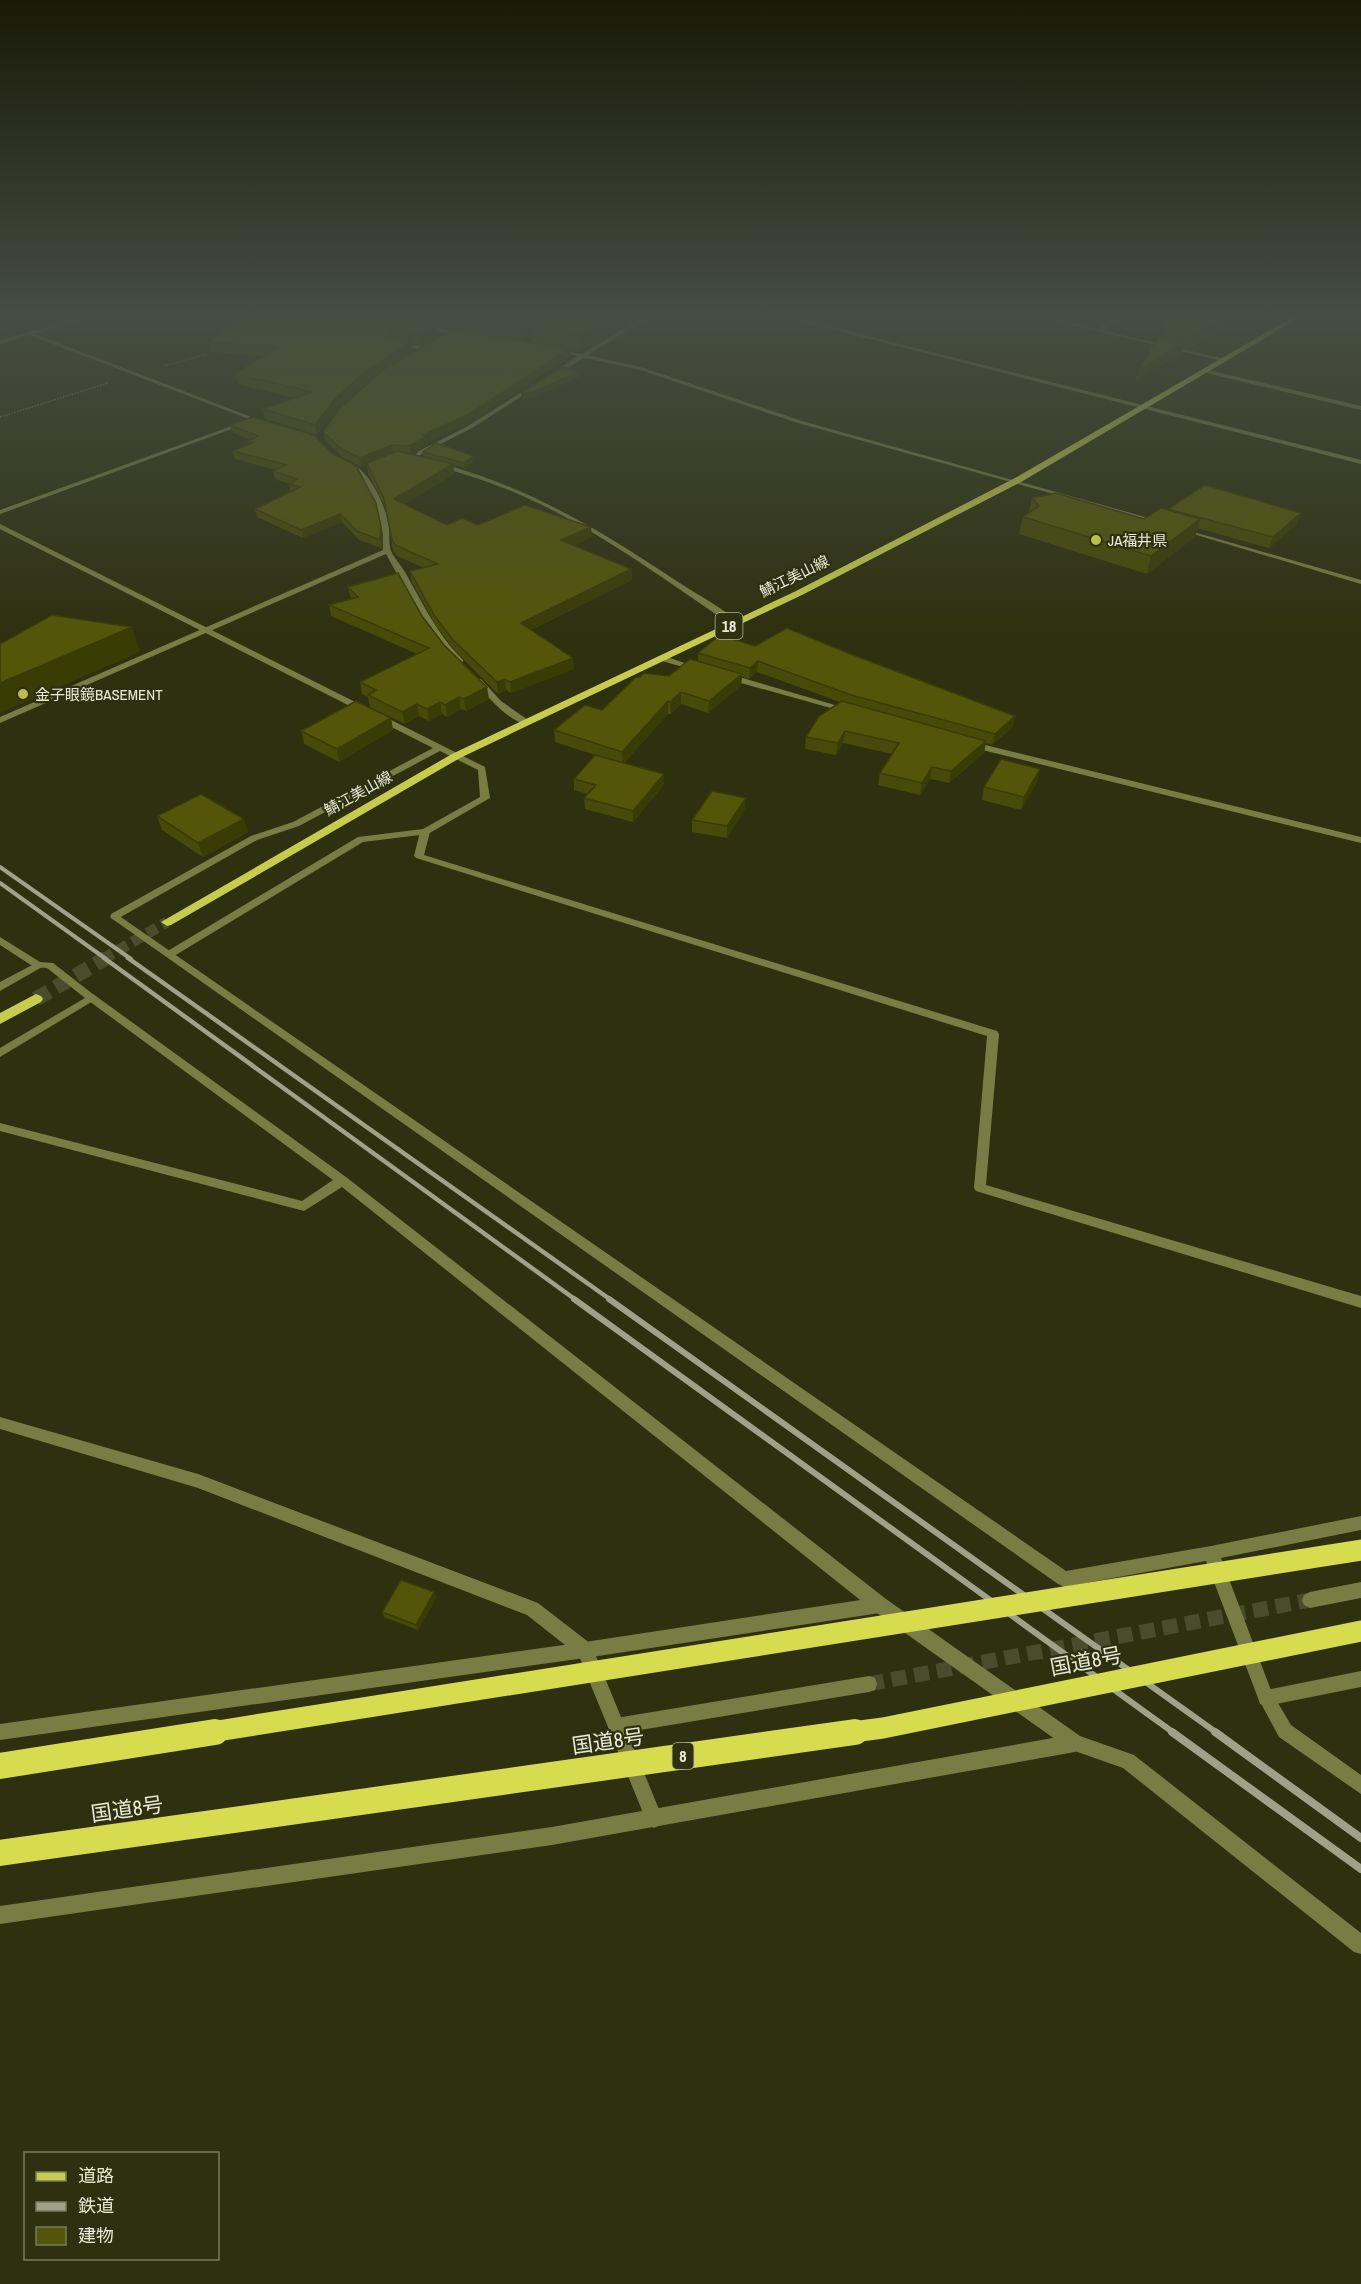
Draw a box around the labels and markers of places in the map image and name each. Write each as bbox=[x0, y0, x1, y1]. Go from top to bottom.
place label: JA福井県 bbox=[1108, 530, 1167, 551]
marker: JA福井県 bbox=[1089, 533, 1103, 547]
place label: 金子眼鏡BASEMENT bbox=[35, 684, 163, 705]
marker: 金子眼鏡BASEMENT bbox=[16, 687, 30, 701]

